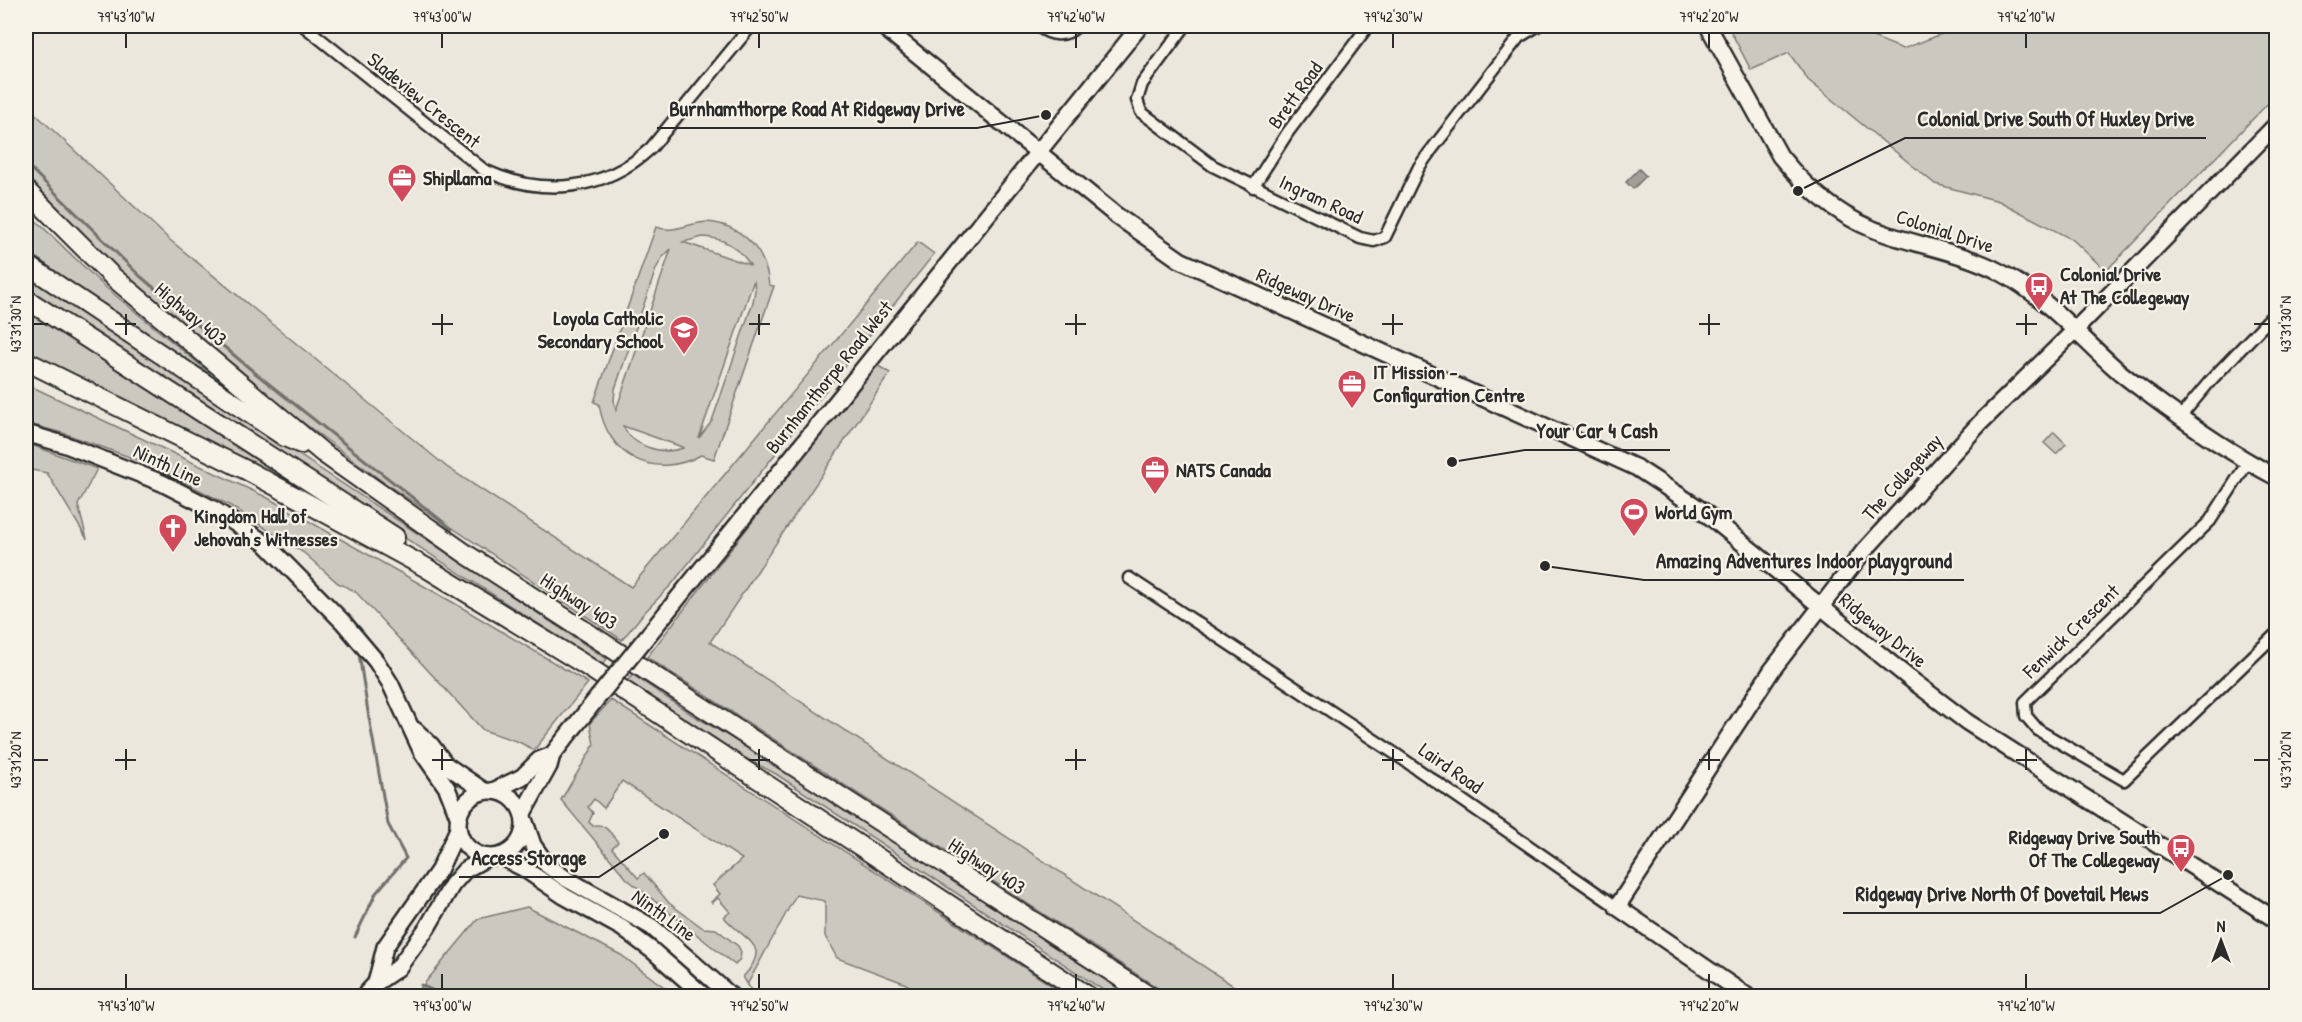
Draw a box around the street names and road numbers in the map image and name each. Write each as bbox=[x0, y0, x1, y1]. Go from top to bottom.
street label: Sladeview Crescent bbox=[362, 46, 487, 154]
street label: Brett Road bbox=[1261, 55, 1328, 134]
street label: Ingram Road bbox=[1275, 167, 1367, 230]
street label: Colonial Drive bbox=[1893, 202, 1998, 259]
street label: Ridgeway Drive bbox=[1252, 261, 1360, 328]
street label: Highway 403 bbox=[149, 275, 233, 352]
street label: Burnhamthorpe Road West bbox=[759, 294, 899, 459]
street label: The Collegeway bbox=[1855, 427, 1948, 526]
street label: Ninth Line bbox=[129, 437, 207, 492]
street label: Highway 403 bbox=[536, 566, 623, 636]
street label: Fenwick Crescent bbox=[2016, 577, 2126, 684]
street label: Ridgeway Drive bbox=[1834, 586, 1933, 673]
street label: Laird Road bbox=[1414, 736, 1489, 800]
street label: Highway 403 bbox=[944, 831, 1031, 901]
street label: Ninth Line bbox=[627, 882, 702, 947]

